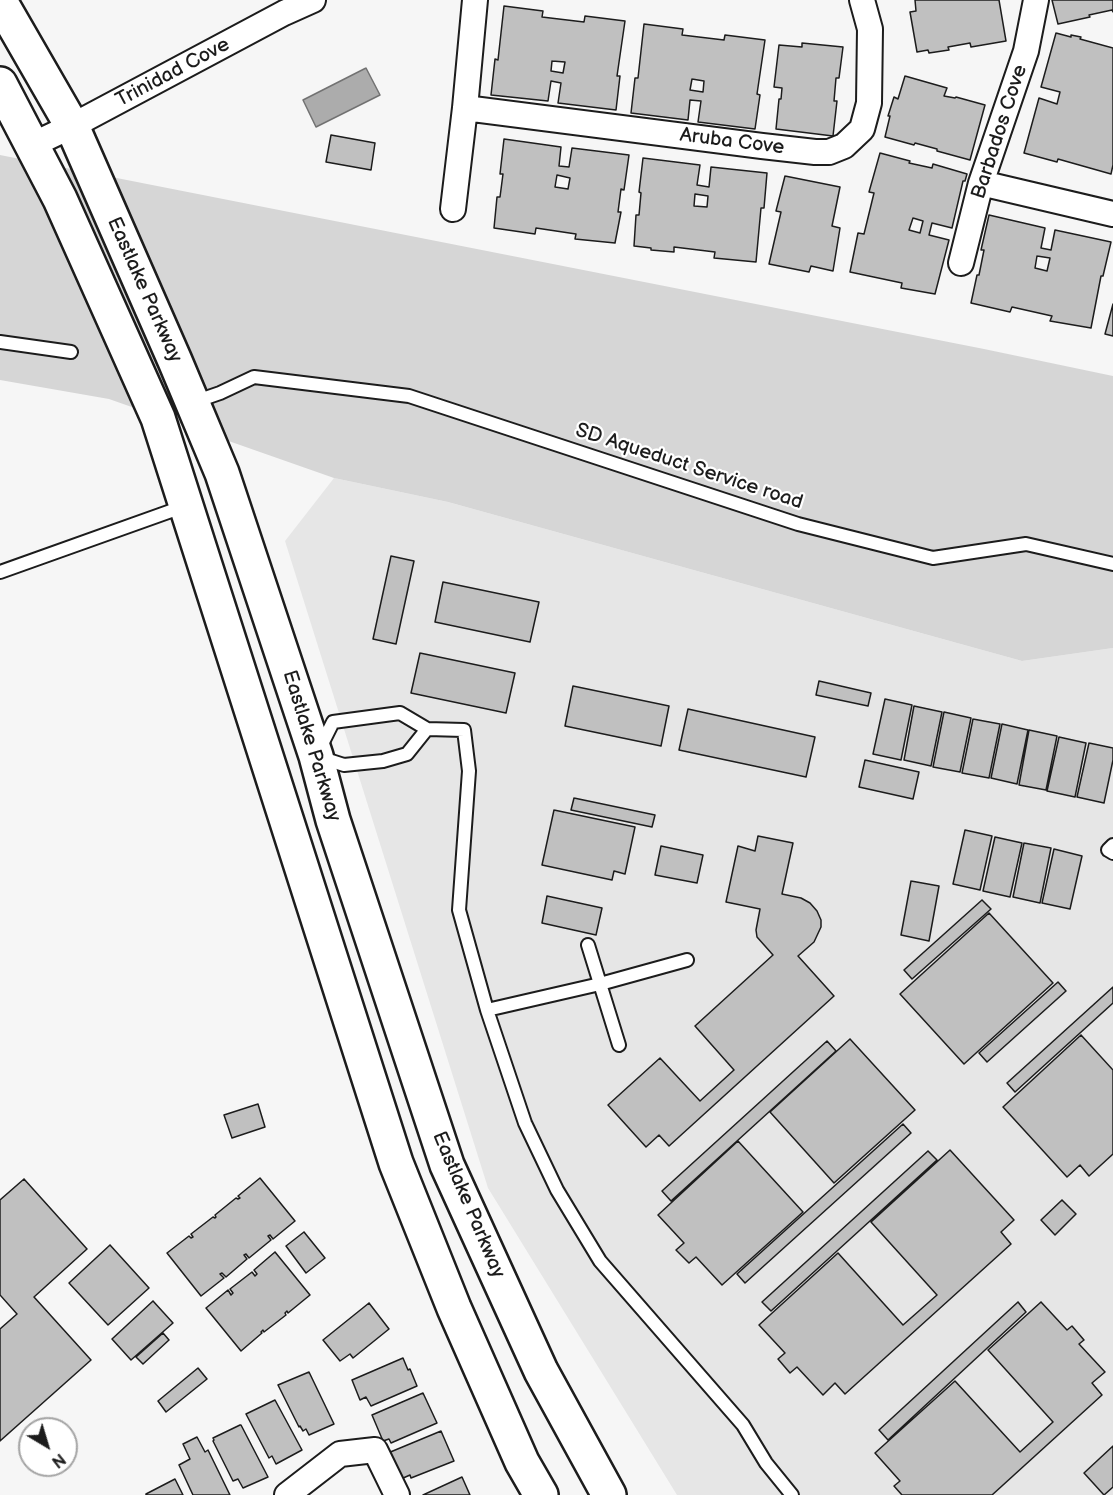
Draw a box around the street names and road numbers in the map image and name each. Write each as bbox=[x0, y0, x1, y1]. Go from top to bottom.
street label: Trinidad Cove bbox=[112, 33, 234, 113]
street label: Barbados Cove bbox=[967, 62, 1033, 202]
street label: Aruba Cove bbox=[678, 124, 786, 160]
street label: Eastlake Parkway bbox=[101, 214, 187, 366]
street label: SD Aqueduct Service road bbox=[572, 419, 806, 515]
street label: Eastlake Parkway bbox=[277, 668, 345, 824]
street label: Eastlake Parkway bbox=[426, 1128, 510, 1282]

